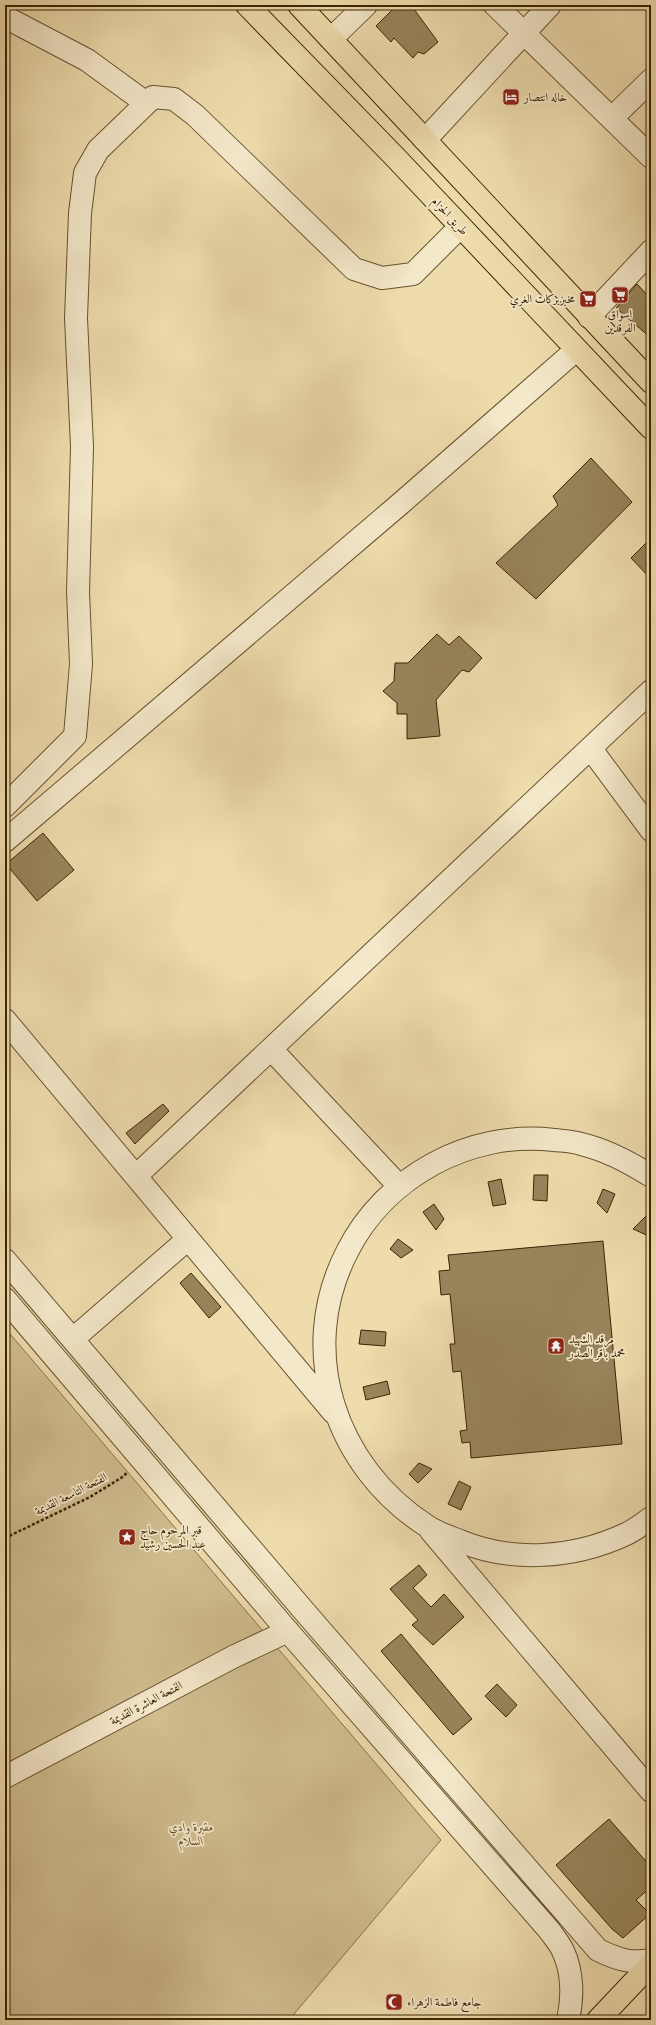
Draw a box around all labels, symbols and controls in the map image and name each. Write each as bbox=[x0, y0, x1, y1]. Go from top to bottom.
hotel icon: خاله انتصار bbox=[501, 87, 521, 107]
place label: خاله انتصار bbox=[523, 90, 567, 105]
street label: طريق الحزام bbox=[426, 194, 471, 241]
supermarket icon: اسواق الفرقدين bbox=[610, 285, 630, 305]
supermarket icon: مخبزبركات الغري bbox=[578, 289, 598, 309]
place label: مخبزبركات الغري bbox=[510, 292, 576, 309]
place label: اسواق الفرقدين bbox=[604, 307, 636, 336]
place label: مرقد الشهيد محمد باقر الصدر bbox=[568, 1332, 625, 1361]
temple icon: مرقد الشهيد محمد باقر الصدر bbox=[546, 1336, 566, 1356]
street label: الفتحة التاسعة القديمة bbox=[33, 1470, 110, 1519]
place label: قبر المرحوم حاج عبد الحسين رشيد bbox=[140, 1523, 206, 1552]
place icon: قبر المرحوم حاج عبد الحسين رشيد bbox=[117, 1527, 137, 1547]
street label: الفتحة العاشرة القديمة bbox=[107, 1678, 185, 1729]
park label: مقبرة وادي السلام bbox=[169, 1820, 213, 1852]
mosque icon: جامع فاطمة الزهراء bbox=[384, 1992, 404, 2012]
place label: جامع فاطمة الزهراء bbox=[407, 1995, 481, 2013]

